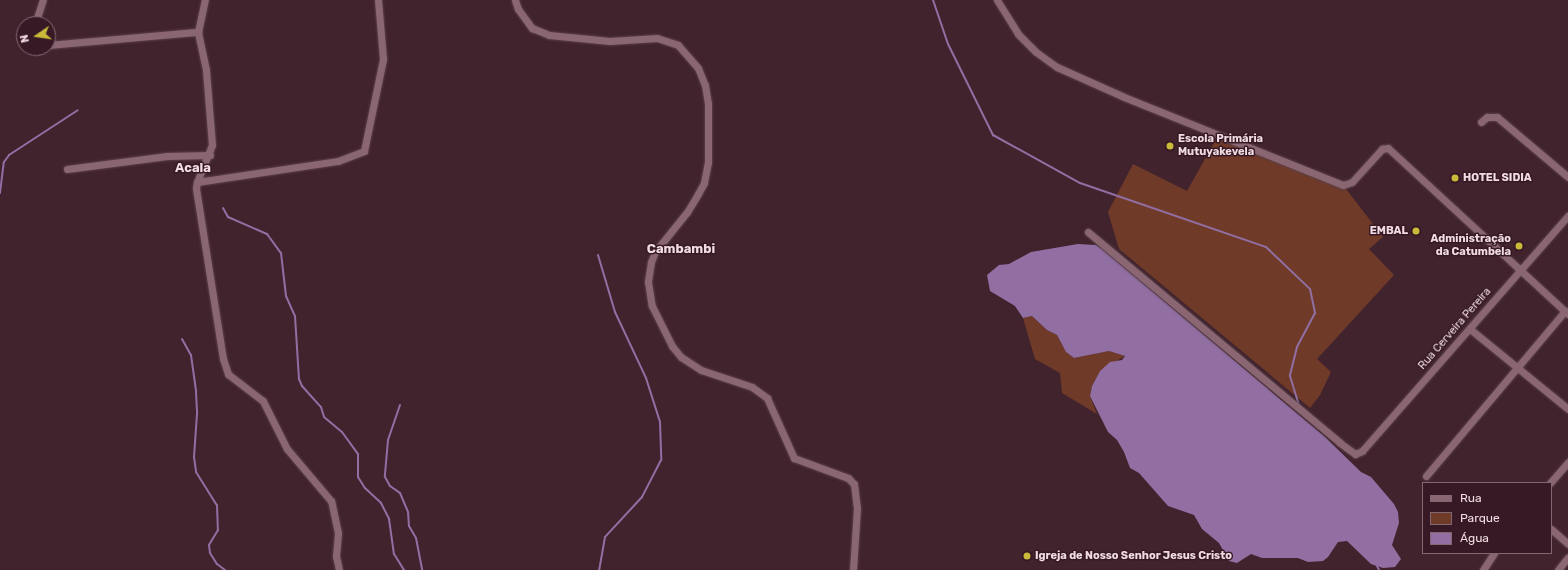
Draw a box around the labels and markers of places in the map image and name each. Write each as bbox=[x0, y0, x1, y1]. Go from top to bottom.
place label: Escola Primária Mutuyakevela bbox=[1178, 133, 1263, 159]
marker: Escola Primária Mutuyakevela bbox=[1165, 141, 1175, 151]
place label: HOTEL SIDIA bbox=[1463, 171, 1532, 185]
marker: HOTEL SIDIA bbox=[1450, 173, 1460, 183]
place label: EMBAL bbox=[1370, 224, 1408, 238]
marker: EMBAL bbox=[1411, 226, 1421, 236]
place label: Administração da Catumbela bbox=[1431, 233, 1511, 259]
marker: Administração da Catumbela bbox=[1514, 241, 1524, 251]
place label: Igreja de Nosso Senhor Jesus Cristo bbox=[1035, 549, 1232, 563]
marker: Igreja de Nosso Senhor Jesus Cristo bbox=[1022, 551, 1032, 561]

